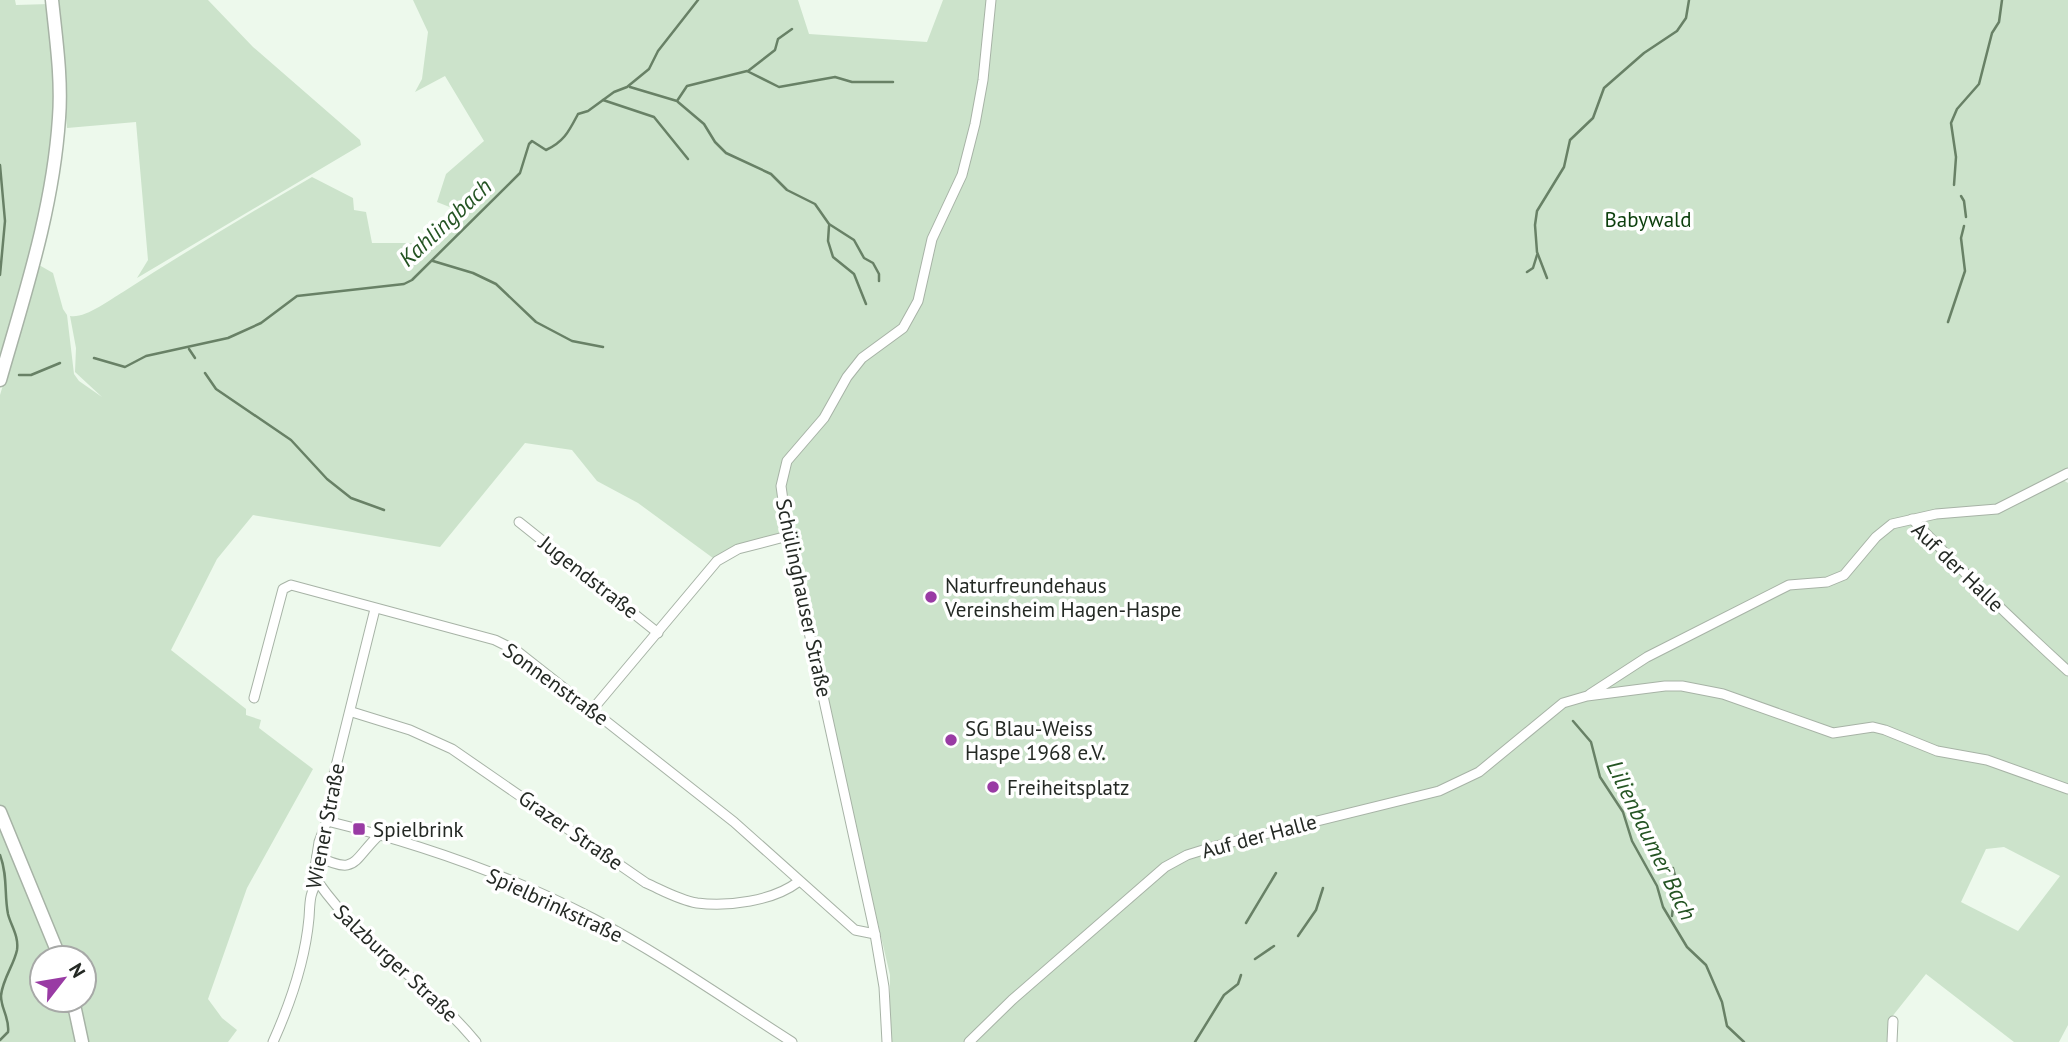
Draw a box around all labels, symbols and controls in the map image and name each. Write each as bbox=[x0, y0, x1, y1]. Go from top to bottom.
water label: Kahlingbach bbox=[392, 172, 498, 272]
park label: Babywald bbox=[1605, 206, 1691, 233]
street label: Schülinghauser Straße bbox=[770, 496, 838, 700]
street label: Auf der Halle bbox=[1906, 516, 2010, 618]
street label: Jugendstraße bbox=[533, 529, 644, 624]
place label: Naturfreundehaus Vereinsheim Hagen-Haspe bbox=[944, 572, 1182, 623]
marker: Naturfreundehaus Vereinsheim Hagen-Haspe bbox=[923, 589, 939, 605]
street label: Sonnenstraße bbox=[498, 637, 614, 731]
place label: SG Blau-Weiss Haspe 1968 e.V. bbox=[965, 715, 1106, 766]
marker: SG Blau-Weiss Haspe 1968 e.V. bbox=[943, 732, 959, 748]
water label: Lilienbaumer Bach bbox=[1601, 755, 1703, 925]
street label: Wiener Straße bbox=[300, 761, 350, 891]
place label: Freiheitsplatz bbox=[1007, 774, 1129, 801]
marker: Freiheitsplatz bbox=[985, 779, 1001, 795]
street label: Grazer Straße bbox=[513, 784, 629, 876]
street label: Auf der Halle bbox=[1198, 808, 1320, 864]
place label: Spielbrink bbox=[373, 816, 464, 843]
marker: Spielbrink bbox=[351, 821, 367, 837]
street label: Spielbrinkstraße bbox=[483, 862, 627, 948]
street label: Salzburger Straße bbox=[328, 898, 464, 1028]
north arrow bbox=[28, 944, 98, 1014]
text: N bbox=[64, 959, 91, 982]

